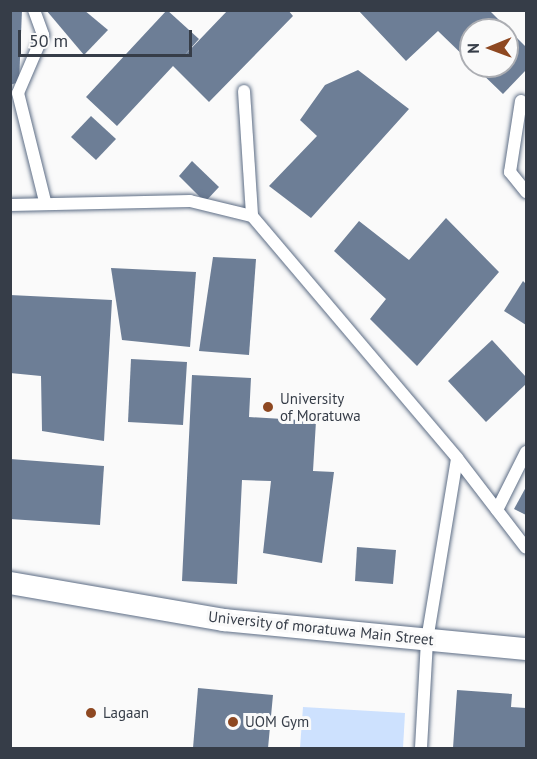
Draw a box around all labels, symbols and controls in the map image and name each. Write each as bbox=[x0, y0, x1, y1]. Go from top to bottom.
scale bar bbox=[21, 18, 195, 56]
north arrow bbox=[459, 18, 519, 78]
text: 50 m bbox=[29, 29, 68, 52]
text: N bbox=[463, 43, 483, 54]
place label: University of Moratuwa bbox=[280, 389, 361, 424]
marker: University of Moratuwa bbox=[261, 400, 275, 414]
street label: University of moratuwa Main Street bbox=[207, 607, 435, 649]
place label: Lagaan bbox=[103, 704, 149, 722]
marker: Lagaan bbox=[84, 706, 98, 720]
place label: UOM Gym bbox=[245, 713, 309, 731]
marker: UOM Gym bbox=[226, 715, 240, 729]

